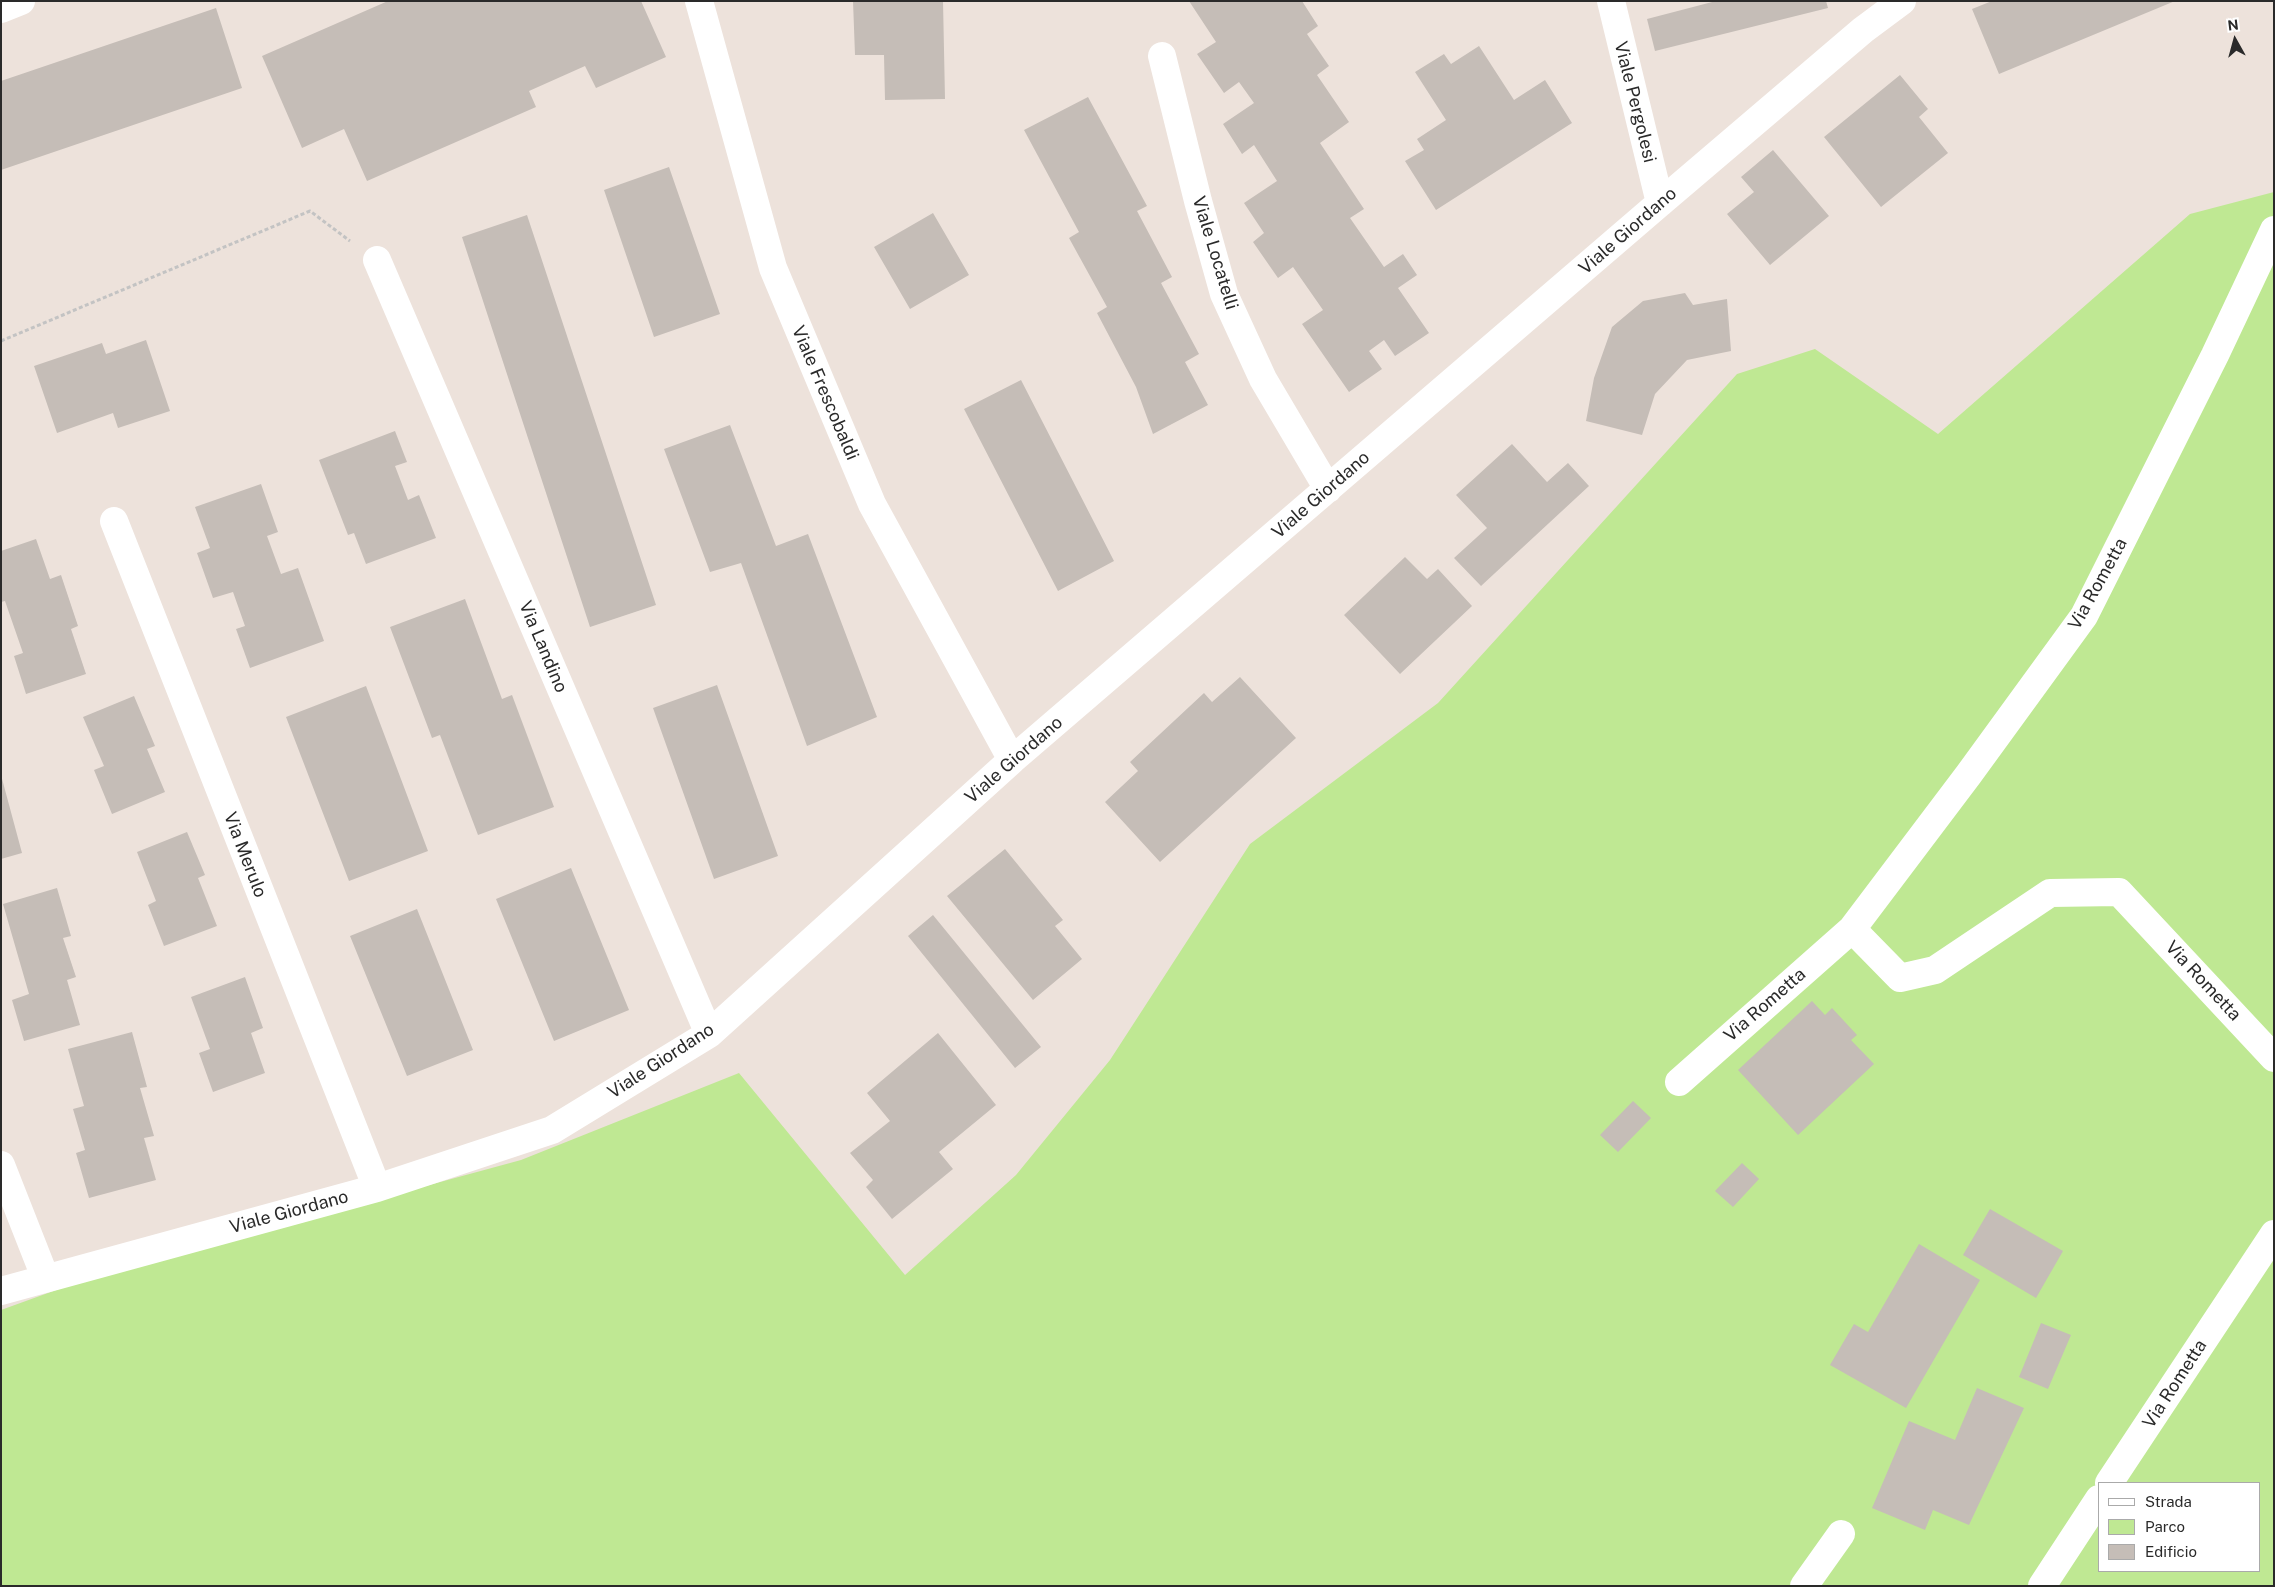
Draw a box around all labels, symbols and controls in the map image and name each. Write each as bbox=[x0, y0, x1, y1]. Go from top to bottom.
north arrow bbox=[2210, 15, 2260, 65]
text: N bbox=[2227, 17, 2240, 34]
street label: Viale Pergolesi bbox=[1610, 39, 1660, 165]
street label: Viale Giordano bbox=[1575, 183, 1681, 279]
street label: Viale Locatelli bbox=[1187, 194, 1243, 312]
street label: Viale Frescobaldi bbox=[787, 323, 863, 463]
street label: Viale Giordano bbox=[1268, 447, 1374, 543]
street label: Via Rometta bbox=[2064, 534, 2132, 634]
street label: Via Landino bbox=[514, 598, 572, 696]
street label: Viale Giordano bbox=[961, 712, 1067, 808]
street label: Via Merulo bbox=[219, 809, 271, 901]
street label: Via Rometta bbox=[2161, 937, 2245, 1025]
street label: Via Rometta bbox=[1720, 964, 1810, 1046]
street label: Viale Giordano bbox=[604, 1019, 718, 1103]
street label: Viale Giordano bbox=[227, 1186, 351, 1238]
street label: Via Rometta bbox=[2138, 1336, 2212, 1432]
legend bbox=[2098, 1482, 2260, 1572]
text: Strada bbox=[2145, 1493, 2192, 1510]
text: Parco bbox=[2145, 1518, 2185, 1535]
text: Edificio bbox=[2145, 1543, 2197, 1560]

